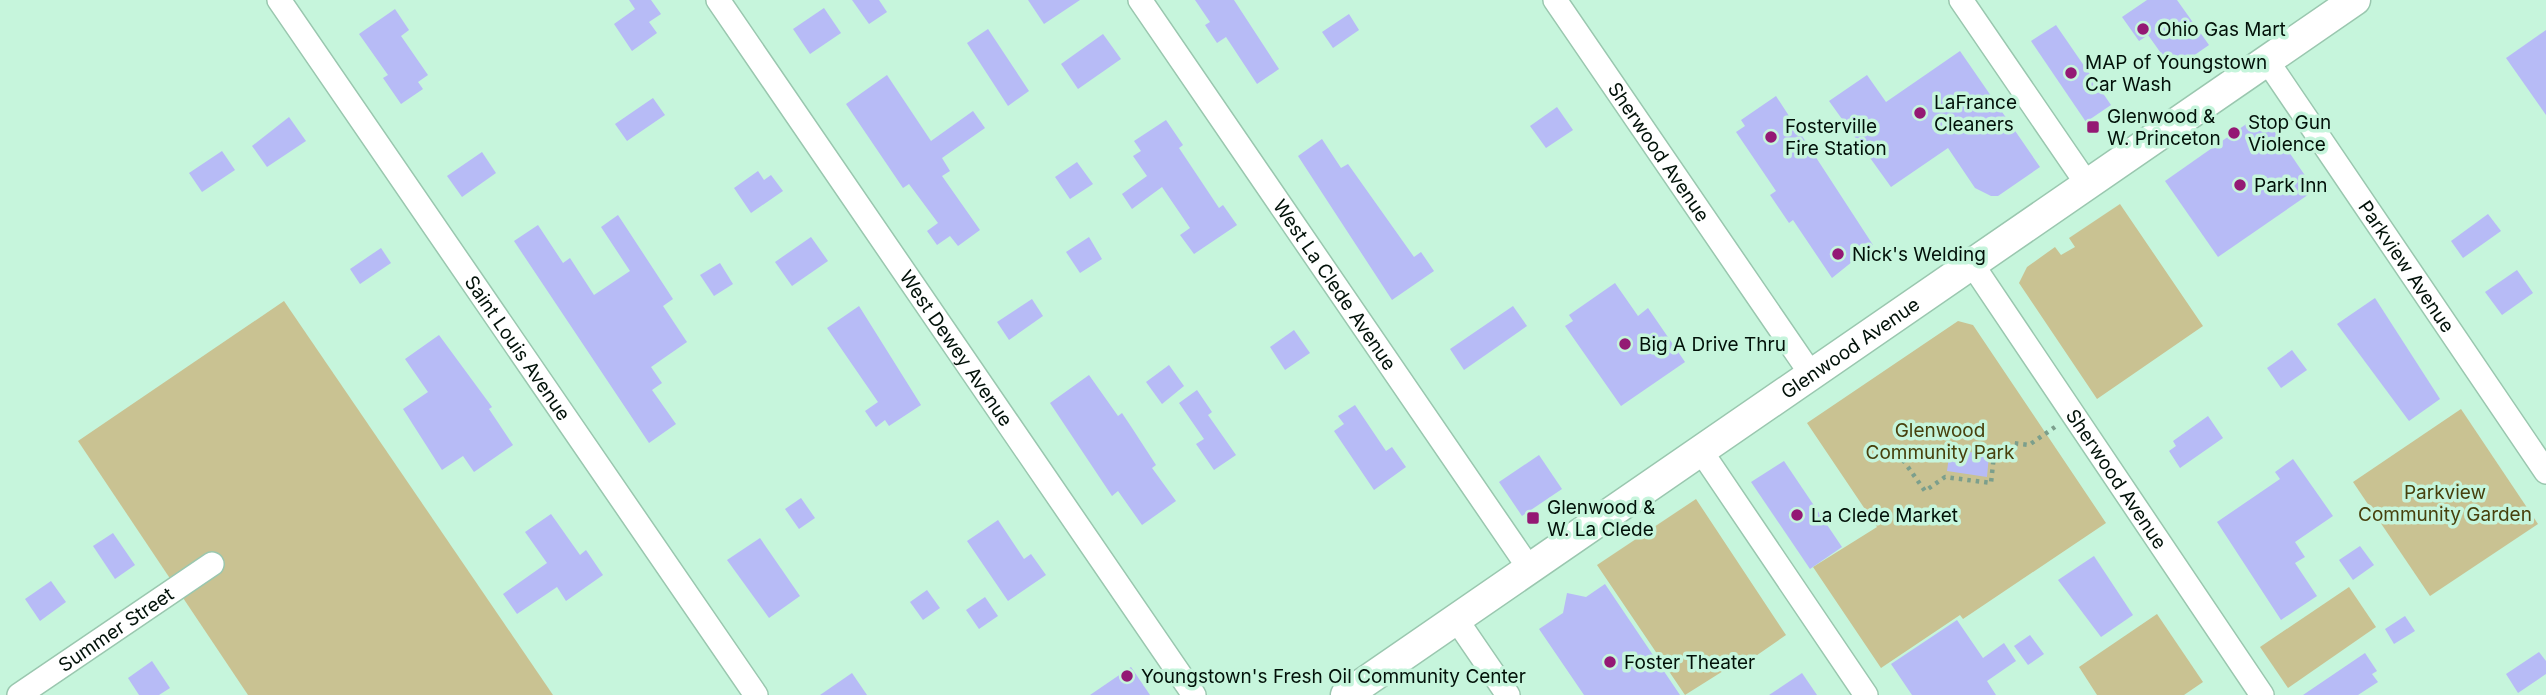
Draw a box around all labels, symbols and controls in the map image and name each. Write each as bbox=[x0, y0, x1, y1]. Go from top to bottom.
place label: Ohio Gas Mart bbox=[2157, 18, 2286, 41]
marker: Ohio Gas Mart bbox=[2135, 21, 2151, 37]
place label: MAP of Youngstown Car Wash bbox=[2085, 51, 2267, 96]
marker: MAP of Youngstown Car Wash bbox=[2063, 65, 2079, 81]
street label: Sherwood Avenue bbox=[1603, 78, 1715, 226]
place label: LaFrance Cleaners bbox=[1934, 91, 2017, 136]
marker: LaFrance Cleaners bbox=[1912, 105, 1928, 121]
place label: Glenwood & W. Princeton bbox=[2107, 105, 2221, 150]
place label: Stop Gun Violence bbox=[2248, 111, 2331, 156]
place label: Fosterville Fire Station bbox=[1785, 115, 1887, 160]
marker: Glenwood & W. Princeton bbox=[2085, 119, 2101, 135]
marker: Stop Gun Violence bbox=[2226, 125, 2242, 141]
marker: Fosterville Fire Station bbox=[1763, 129, 1779, 145]
place label: Park Inn bbox=[2254, 174, 2328, 197]
marker: Park Inn bbox=[2232, 177, 2248, 193]
street label: West La Clede Avenue bbox=[1268, 195, 1401, 374]
street label: Parkview Avenue bbox=[2354, 196, 2459, 337]
place label: Nick's Welding bbox=[1852, 243, 1986, 266]
marker: Nick's Welding bbox=[1830, 246, 1846, 262]
street label: West Dewey Avenue bbox=[895, 266, 1018, 430]
street label: Saint Louis Avenue bbox=[460, 271, 576, 425]
street label: Glenwood Avenue bbox=[1776, 292, 1924, 404]
place label: Big A Drive Thru bbox=[1639, 333, 1786, 356]
marker: Big A Drive Thru bbox=[1617, 336, 1633, 352]
street label: Sherwood Avenue bbox=[2061, 405, 2172, 553]
park label: Glenwood Community Park bbox=[1866, 419, 2015, 464]
park label: Parkview Community Garden bbox=[2358, 481, 2532, 526]
place label: Glenwood & W. La Clede bbox=[1547, 496, 1655, 541]
place label: La Clede Market bbox=[1811, 504, 1958, 527]
marker: La Clede Market bbox=[1789, 507, 1805, 523]
marker: Glenwood & W. La Clede bbox=[1525, 510, 1541, 526]
street label: Summer Street bbox=[54, 582, 178, 676]
place label: Foster Theater bbox=[1624, 651, 1755, 674]
marker: Foster Theater bbox=[1602, 654, 1618, 670]
place label: Youngstown's Fresh Oil Community Center bbox=[1141, 665, 1526, 688]
marker: Youngstown's Fresh Oil Community Center bbox=[1119, 668, 1135, 684]

